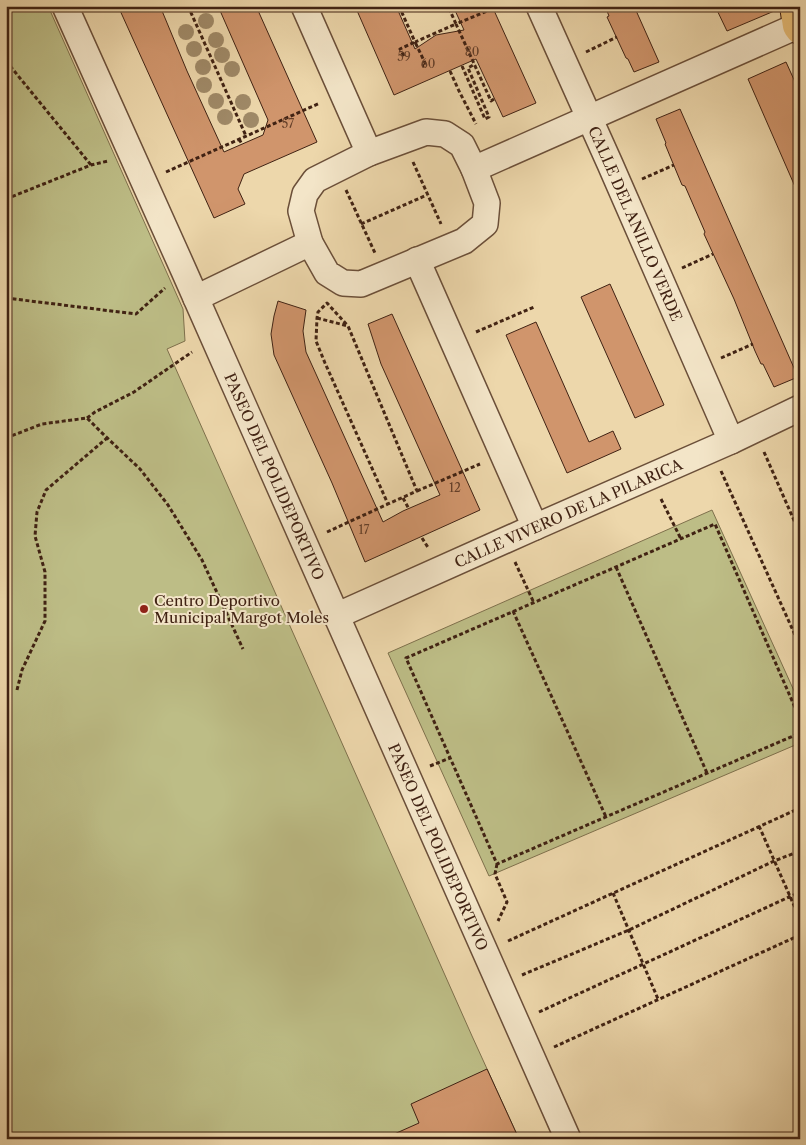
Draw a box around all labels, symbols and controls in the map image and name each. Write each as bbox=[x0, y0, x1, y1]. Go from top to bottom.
house number: 80 bbox=[465, 44, 479, 59]
house number: 59 bbox=[397, 49, 411, 64]
house number: 60 bbox=[421, 56, 435, 71]
house number: 57 bbox=[282, 116, 294, 131]
street label: CALLE DEL ANILLO VERDE bbox=[585, 123, 687, 324]
street label: PASEO DEL POLIDEPORTIVO bbox=[221, 370, 329, 583]
street label: CALLE VIVERO DE LA PILARICA bbox=[451, 454, 686, 571]
house number: 12 bbox=[449, 480, 461, 495]
house number: 17 bbox=[359, 522, 370, 537]
place label: Centro Deportivo Municipal Margot Moles bbox=[154, 591, 329, 627]
marker: Centro Deportivo Municipal Margot Moles bbox=[138, 603, 150, 615]
street label: PASEO DEL POLIDEPORTIVO bbox=[385, 740, 493, 953]

